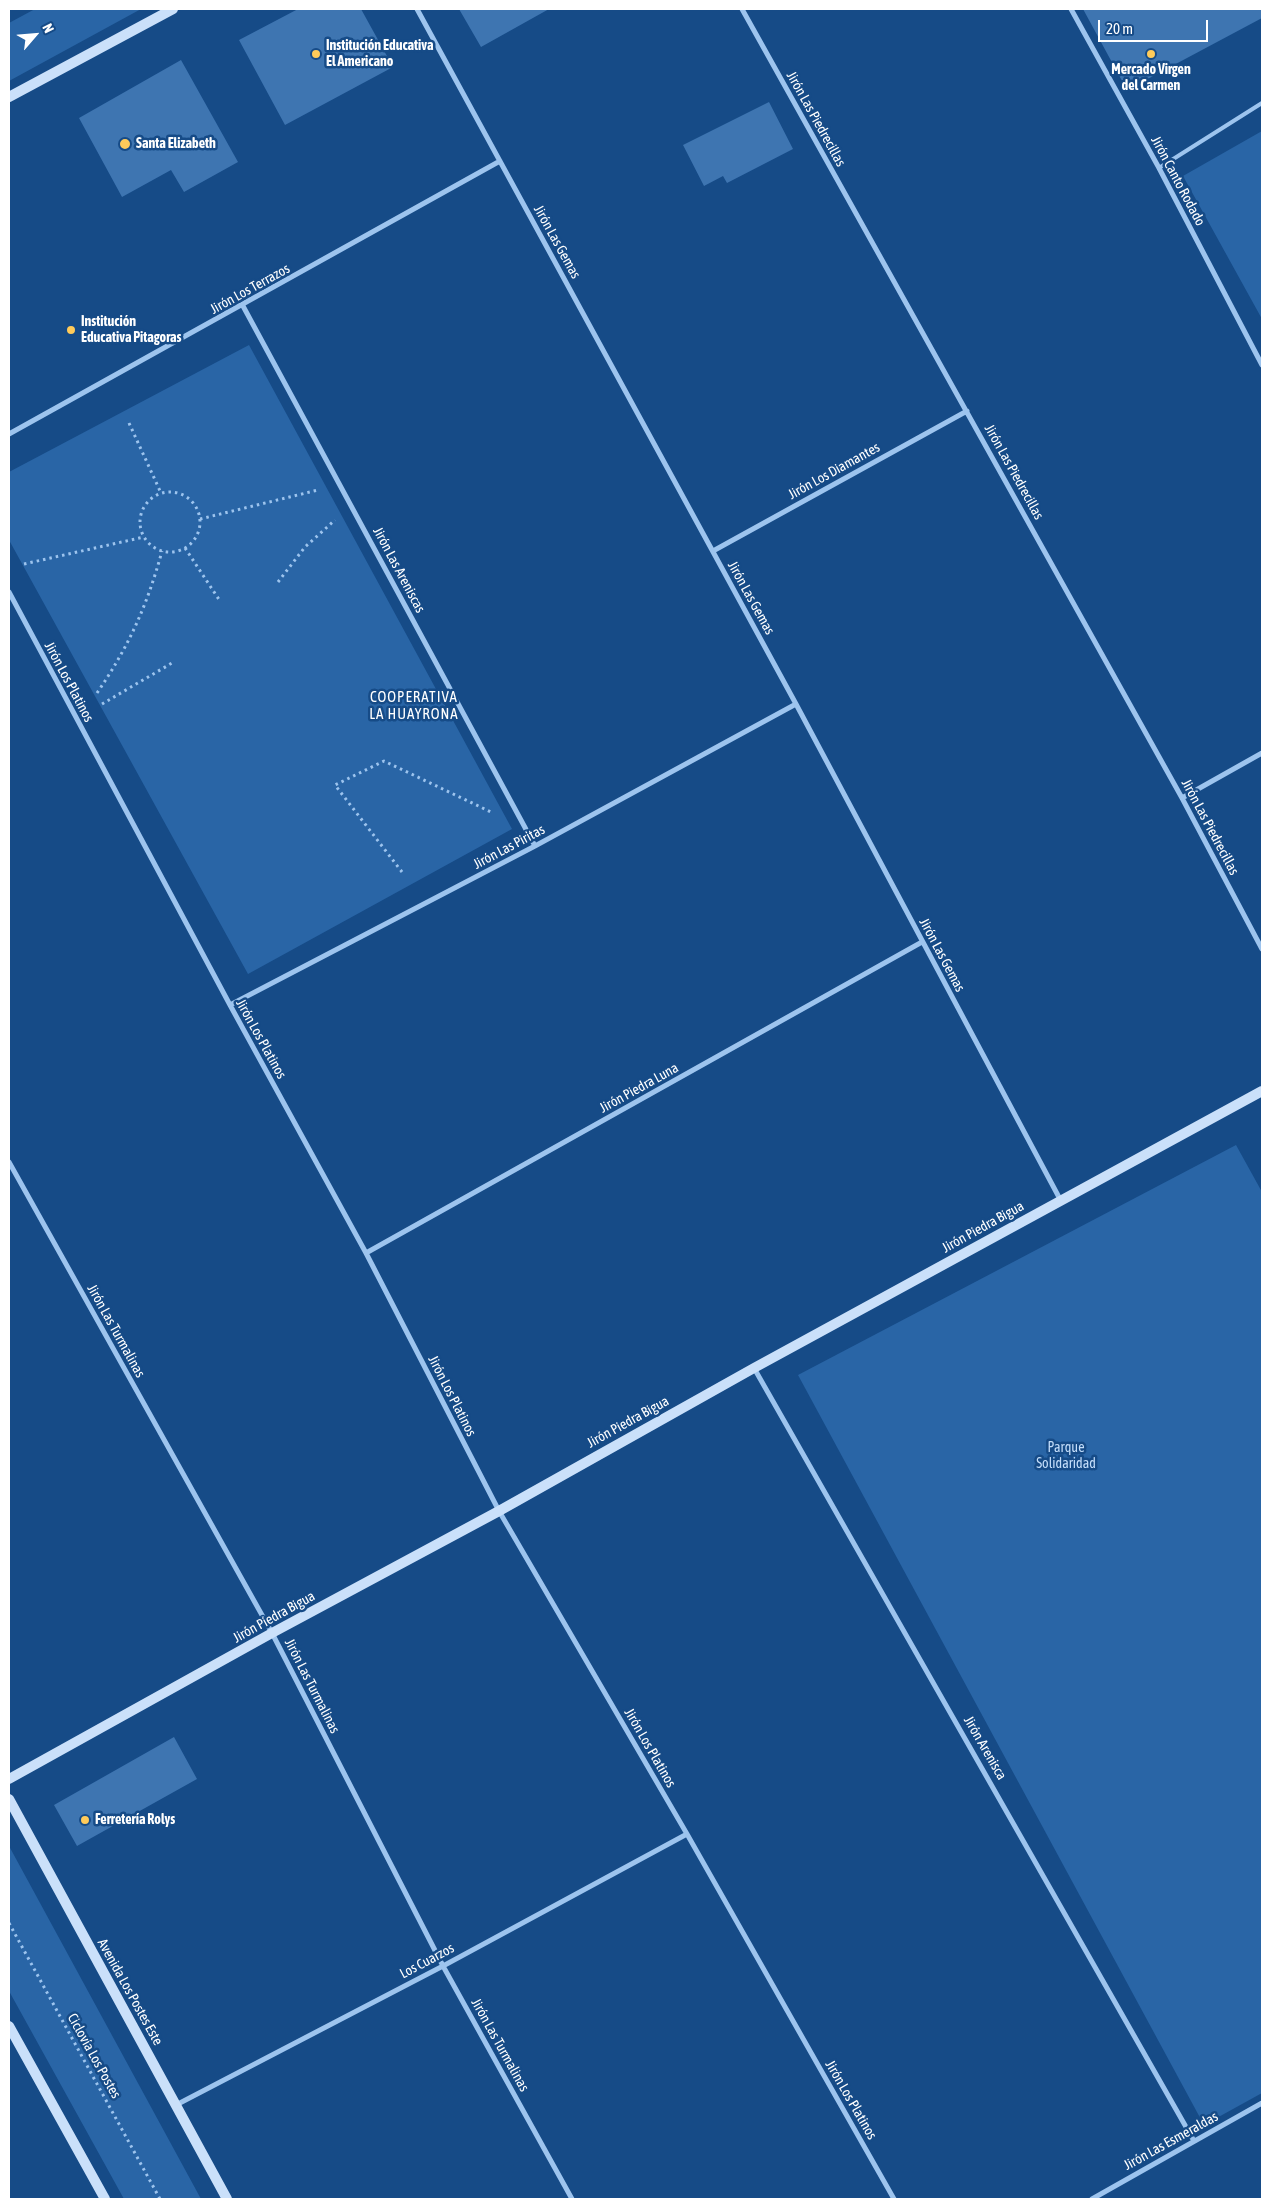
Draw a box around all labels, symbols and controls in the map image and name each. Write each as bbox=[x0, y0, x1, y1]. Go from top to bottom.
north arrow bbox=[10, 10, 60, 60]
scale bar bbox=[1101, 10, 1211, 42]
text: 20 m bbox=[1106, 20, 1133, 37]
text: N bbox=[39, 21, 57, 35]
place label: Institución Educativa El Americano bbox=[326, 38, 433, 70]
marker: Institución Educativa El Americano bbox=[310, 48, 322, 60]
marker: Mercado Virgen del Carmen bbox=[1145, 48, 1157, 60]
place label: Mercado Virgen del Carmen bbox=[1111, 62, 1191, 94]
street label: Jirón Las Piedrecillas bbox=[783, 68, 849, 170]
street label: Jirón Canto Rodado bbox=[1147, 133, 1209, 229]
place label: Santa Elizabeth bbox=[136, 136, 216, 152]
marker: Santa Elizabeth bbox=[118, 137, 132, 151]
street label: Jirón Las Gemas bbox=[530, 202, 584, 282]
street label: Jirón Los Terrazos bbox=[207, 260, 293, 318]
place label: Institución Educativa Pitagoras bbox=[81, 314, 181, 347]
marker: Institución Educativa Pitagoras bbox=[65, 324, 77, 336]
street label: Jirón Las Piedrecillas bbox=[981, 421, 1047, 523]
street label: Jirón Los Diamantes bbox=[785, 439, 883, 503]
street label: Jirón Las Areniscas bbox=[369, 524, 429, 616]
street label: Jirón Las Gemas bbox=[724, 558, 778, 638]
street label: Jirón Los Platinos bbox=[41, 639, 97, 725]
district label: COOPERATIVA LA HUAYRONA bbox=[368, 688, 460, 723]
street label: Jirón Las Piedrecillas bbox=[1178, 776, 1242, 878]
street label: Jirón Las Piritas bbox=[470, 821, 548, 873]
street label: Jirón Las Gemas bbox=[916, 915, 968, 995]
street label: Jirón Los Platinos bbox=[232, 996, 290, 1082]
street label: Jirón Piedra Luna bbox=[597, 1059, 681, 1117]
street label: Jirón Piedra Bigua bbox=[939, 1198, 1027, 1256]
street label: Jirón Las Turmalinas bbox=[83, 1281, 149, 1381]
street label: Jirón Los Platinos bbox=[424, 1353, 480, 1439]
street label: Jirón Piedra Bigua bbox=[584, 1393, 672, 1451]
park label: Parque Solidaridad bbox=[1036, 1440, 1096, 1472]
street label: Jirón Piedra Bigua bbox=[230, 1588, 318, 1646]
street label: Jirón Las Turmalinas bbox=[281, 1636, 343, 1736]
street label: Jirón Los Platinos bbox=[621, 1705, 679, 1791]
street label: Jirón Arenisca bbox=[960, 1713, 1010, 1783]
place label: Ferretería Rolys bbox=[95, 1812, 175, 1828]
marker: Ferretería Rolys bbox=[79, 1814, 91, 1826]
street label: Avenida Los Postes Este bbox=[94, 1936, 166, 2048]
street label: Los Cuarzos bbox=[397, 1940, 457, 1982]
street label: Jirón Las Turmalinas bbox=[467, 1995, 533, 2095]
street label: Ciclovía Los Postes bbox=[64, 2011, 124, 2101]
street label: Jirón Los Platinos bbox=[822, 2057, 880, 2143]
street label: Jirón Las Esmeraldas bbox=[1121, 2108, 1221, 2174]

